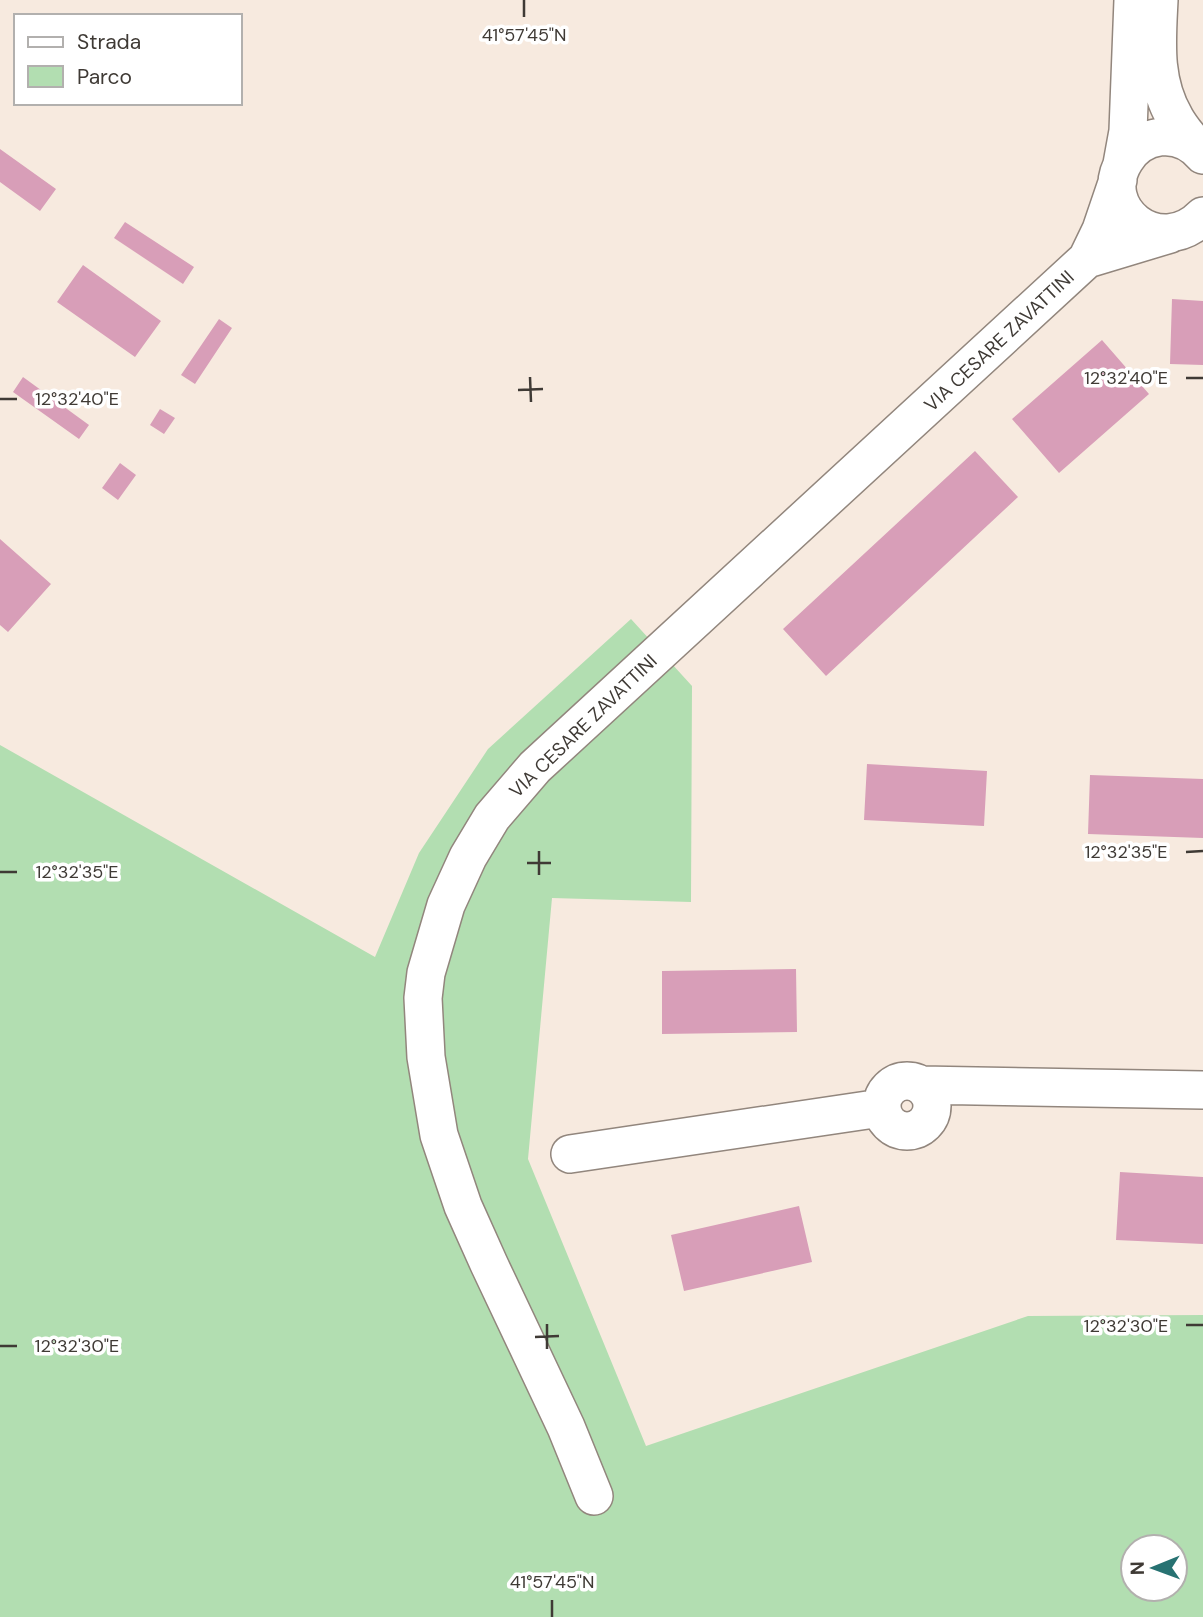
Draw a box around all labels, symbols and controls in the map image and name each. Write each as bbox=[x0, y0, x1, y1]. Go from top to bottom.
legend bbox=[14, 14, 242, 105]
text: 41°57'45"N bbox=[482, 23, 566, 47]
text: Strada bbox=[77, 28, 141, 56]
text: Parco bbox=[77, 63, 132, 91]
street label: VIA CESARE ZAVATTINI bbox=[919, 265, 1079, 417]
text: 12°32'40"E bbox=[1084, 366, 1168, 390]
text: 12°32'40"E bbox=[35, 387, 119, 411]
street label: VIA CESARE ZAVATTINI bbox=[504, 649, 662, 803]
text: 12°32'35"E bbox=[1085, 840, 1167, 864]
text: 12°32'35"E bbox=[36, 860, 118, 884]
text: 12°32'30"E bbox=[1084, 1314, 1168, 1338]
text: 12°32'30"E bbox=[35, 1334, 119, 1358]
north arrow bbox=[1119, 1533, 1189, 1603]
text: N bbox=[1125, 1561, 1150, 1575]
text: 41°57'45"N bbox=[510, 1570, 594, 1594]

